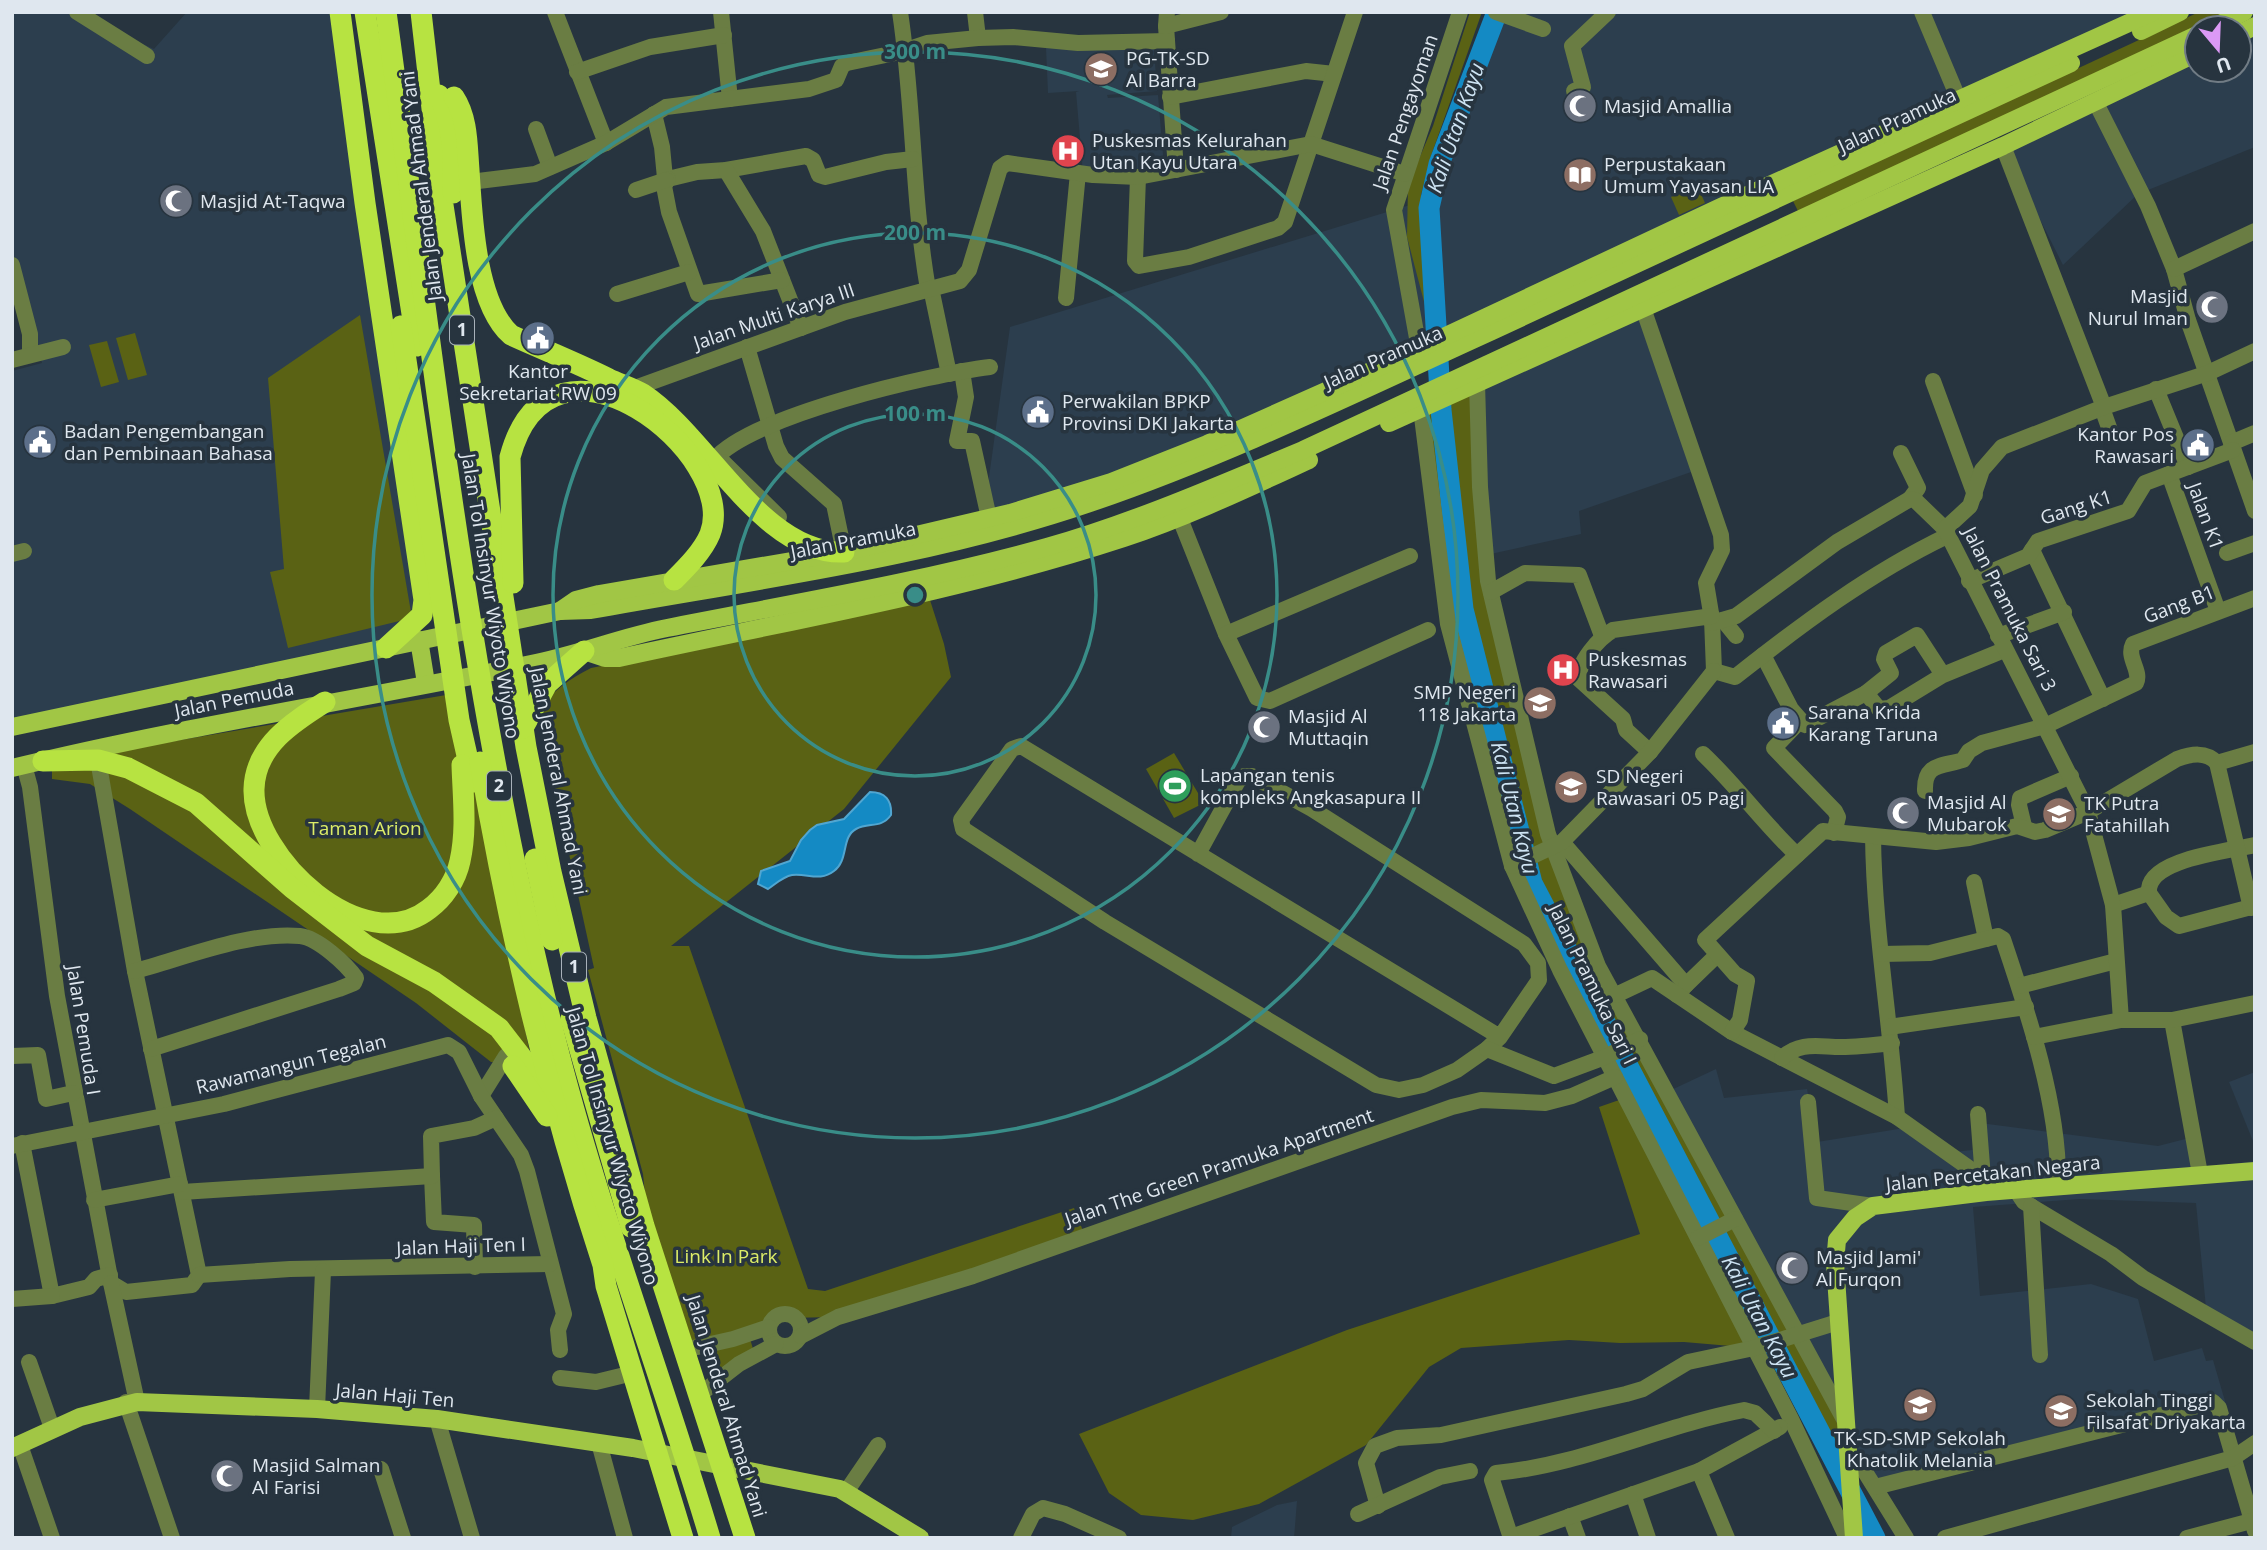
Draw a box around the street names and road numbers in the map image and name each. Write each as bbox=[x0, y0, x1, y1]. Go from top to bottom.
street label: Jalan Pengayoman bbox=[1366, 31, 1444, 195]
street label: Jalan Jenderal Ahmad Yani bbox=[394, 70, 448, 304]
street label: Jalan Pramuka bbox=[1832, 81, 1960, 159]
street label: Jalan Multi Karya III bbox=[688, 276, 858, 356]
road number: 1 bbox=[450, 316, 474, 344]
street label: Jalan Pramuka bbox=[1318, 319, 1446, 396]
street label: Jalan Tol Insinyur Wiyoto Wiyono bbox=[455, 450, 526, 740]
street label: Jalan K1 bbox=[2181, 477, 2230, 553]
street label: Gang K1 bbox=[2037, 483, 2115, 531]
street label: Jalan Pramuka bbox=[786, 515, 918, 565]
street label: Jalan Pramuka Sari 3 bbox=[1956, 520, 2063, 696]
street label: Gang B1 bbox=[2140, 579, 2218, 629]
street label: Jalan Jenderal Ahmad Yani bbox=[524, 663, 594, 897]
street label: Jalan Pemuda bbox=[170, 675, 296, 724]
road number: 2 bbox=[487, 772, 511, 800]
street label: Jalan Pramuka Sari I bbox=[1542, 897, 1643, 1069]
road number: 1 bbox=[562, 952, 586, 982]
street label: Jalan Pemuda I bbox=[61, 961, 107, 1097]
street label: Jalan Tol Insinyur Wiyoto Wiyono bbox=[560, 1002, 665, 1288]
street label: Rawamangun Tegalan bbox=[193, 1028, 389, 1100]
street label: Jalan The Green Pramuka Apartment bbox=[1059, 1102, 1377, 1233]
street label: Jalan Percetakan Negara bbox=[1882, 1149, 2102, 1197]
street label: Jalan Haji Ten I bbox=[394, 1231, 526, 1261]
street label: Jalan Jenderal Ahmad Yani bbox=[680, 1290, 773, 1520]
street label: Jalan Haji Ten bbox=[332, 1377, 456, 1413]

